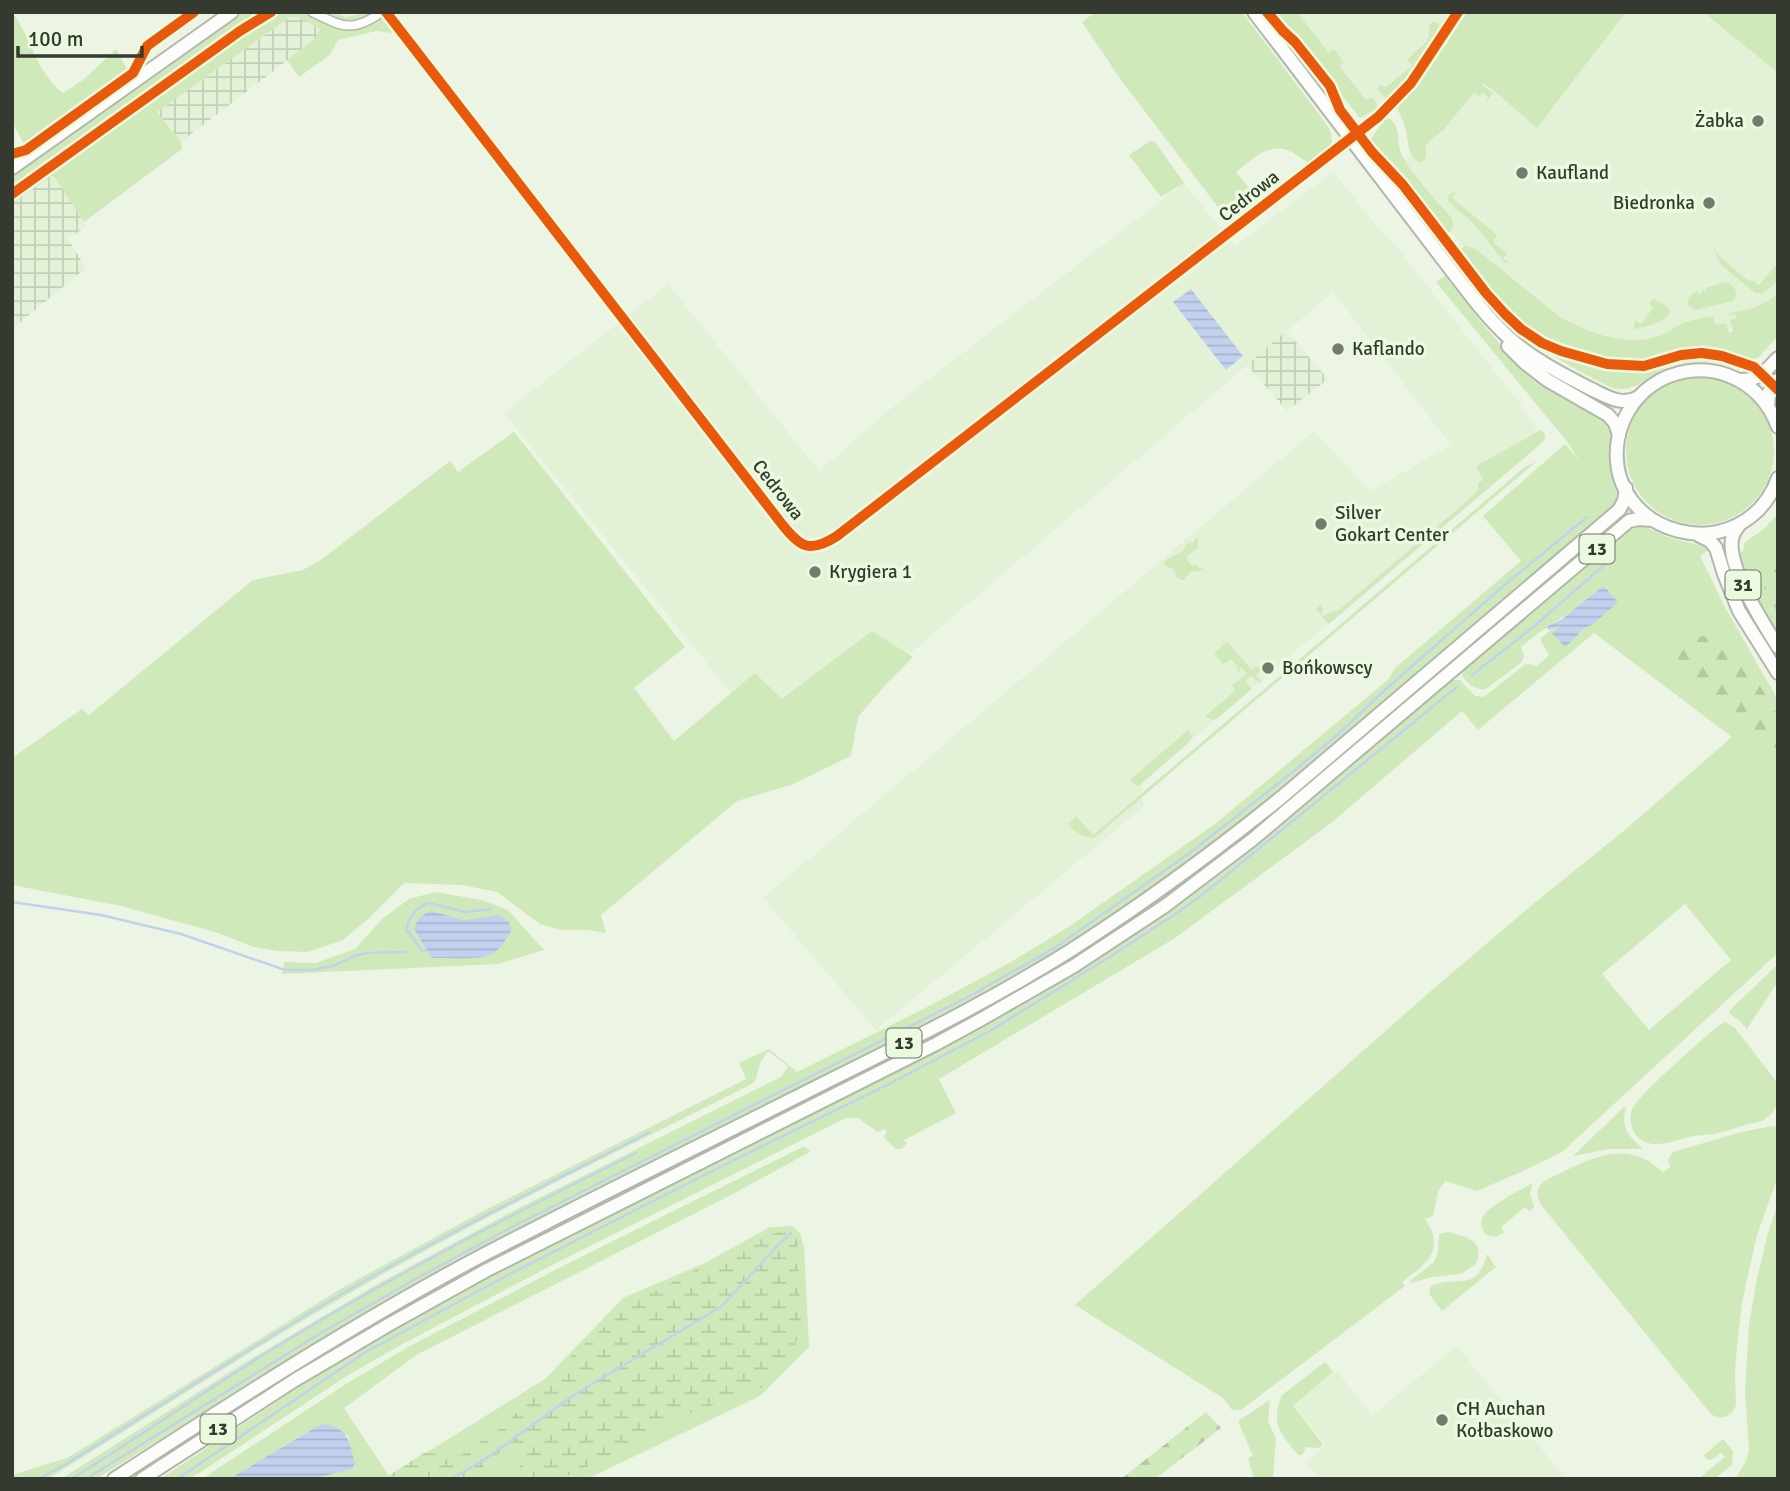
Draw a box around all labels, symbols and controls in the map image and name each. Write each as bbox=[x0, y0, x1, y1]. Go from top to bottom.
scale bar bbox=[18, 14, 142, 58]
text: 100 m bbox=[28, 26, 83, 52]
place label: Żabka bbox=[1695, 109, 1744, 133]
marker: Żabka bbox=[1750, 113, 1766, 129]
place label: Kaufland bbox=[1536, 161, 1609, 185]
street label: Cedrowa bbox=[1214, 165, 1284, 227]
marker: Kaufland bbox=[1514, 165, 1530, 181]
place label: Biedronka bbox=[1613, 191, 1695, 215]
marker: Biedronka bbox=[1701, 195, 1717, 211]
place label: Kaflando bbox=[1352, 337, 1425, 361]
marker: Kaflando bbox=[1330, 341, 1346, 357]
street label: Cedrowa bbox=[747, 455, 809, 525]
place label: Silver Gokart Center bbox=[1335, 501, 1449, 547]
marker: Silver Gokart Center bbox=[1313, 516, 1329, 532]
road number: 13 bbox=[1580, 534, 1614, 564]
place label: Krygiera 1 bbox=[829, 560, 912, 584]
marker: Krygiera 1 bbox=[807, 564, 823, 580]
road number: 31 bbox=[1726, 570, 1760, 600]
place label: Bońkowscy bbox=[1282, 656, 1373, 680]
marker: Bońkowscy bbox=[1260, 660, 1276, 676]
road number: 13 bbox=[886, 1028, 922, 1058]
place label: CH Auchan Kołbaskowo bbox=[1456, 1397, 1554, 1443]
marker: CH Auchan Kołbaskowo bbox=[1434, 1412, 1450, 1428]
road number: 13 bbox=[200, 1414, 235, 1444]

